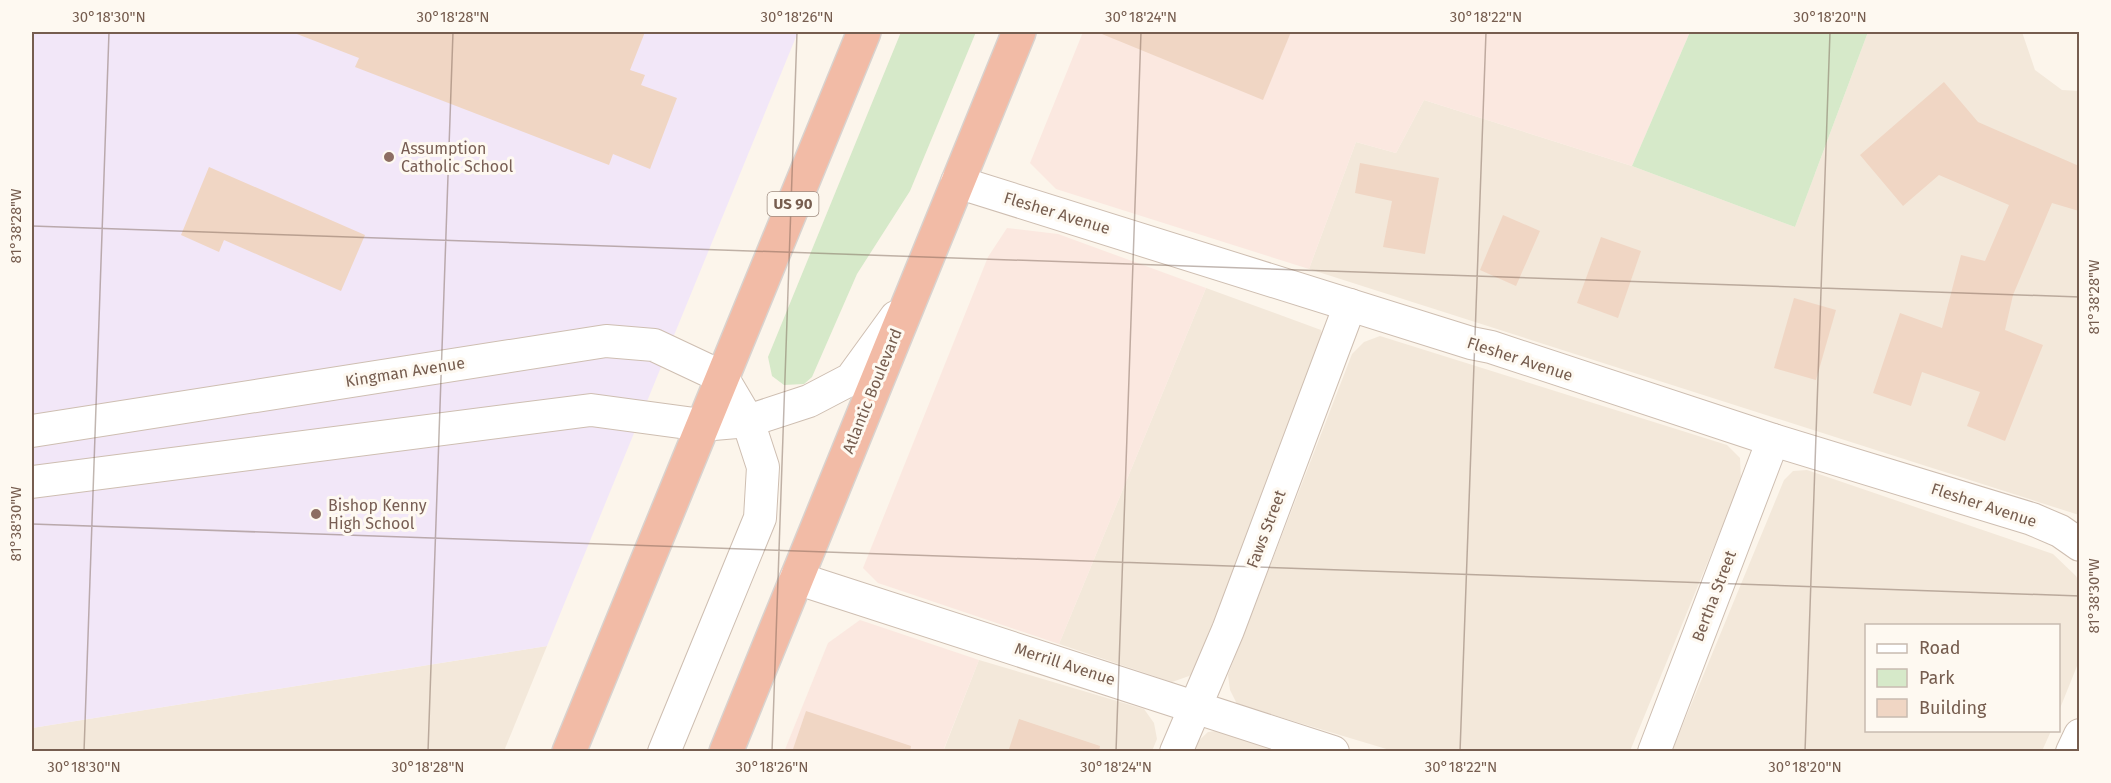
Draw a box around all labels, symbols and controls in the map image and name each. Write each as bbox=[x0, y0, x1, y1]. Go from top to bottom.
text: 30°18'30"N bbox=[72, 8, 146, 26]
text: 30°18'28"N bbox=[416, 8, 490, 26]
text: 30°18'26"N bbox=[761, 8, 833, 26]
text: 30°18'24"N bbox=[1105, 8, 1177, 26]
text: 30°18'22"N bbox=[1450, 8, 1522, 26]
text: 30°18'20"N bbox=[1793, 8, 1867, 26]
place label: Assumption Catholic School bbox=[401, 139, 514, 176]
marker: Assumption Catholic School bbox=[382, 150, 396, 164]
text: 81°38'28"W bbox=[7, 188, 25, 263]
street label: Flesher Avenue bbox=[1002, 188, 1112, 238]
road number: US 90 bbox=[768, 192, 818, 216]
text: 81°38'28"W bbox=[2085, 259, 2103, 334]
street label: Atlantic Boulevard bbox=[838, 326, 906, 456]
street label: Flesher Avenue bbox=[1465, 333, 1575, 385]
street label: Kingman Avenue bbox=[344, 353, 466, 391]
street label: Flesher Avenue bbox=[1929, 479, 2039, 531]
text: 81°38'30"W bbox=[7, 486, 25, 562]
street label: Faws Street bbox=[1242, 487, 1290, 571]
place label: Bishop Kenny High School bbox=[328, 496, 427, 533]
marker: Bishop Kenny High School bbox=[309, 507, 323, 521]
street label: Bertha Street bbox=[1688, 548, 1740, 644]
text: 81°38'30"W bbox=[2085, 558, 2103, 634]
legend bbox=[1865, 624, 2060, 732]
text: Road bbox=[1919, 637, 1961, 659]
street label: Merrill Avenue bbox=[1012, 639, 1118, 689]
text: Park bbox=[1919, 667, 1955, 689]
text: Building bbox=[1919, 697, 1987, 719]
text: 30°18'30"N bbox=[47, 758, 121, 776]
text: 30°18'28"N bbox=[391, 758, 465, 776]
text: 30°18'26"N bbox=[736, 758, 808, 776]
text: 30°18'24"N bbox=[1080, 758, 1152, 776]
text: 30°18'22"N bbox=[1425, 758, 1497, 776]
text: 30°18'20"N bbox=[1768, 758, 1842, 776]

